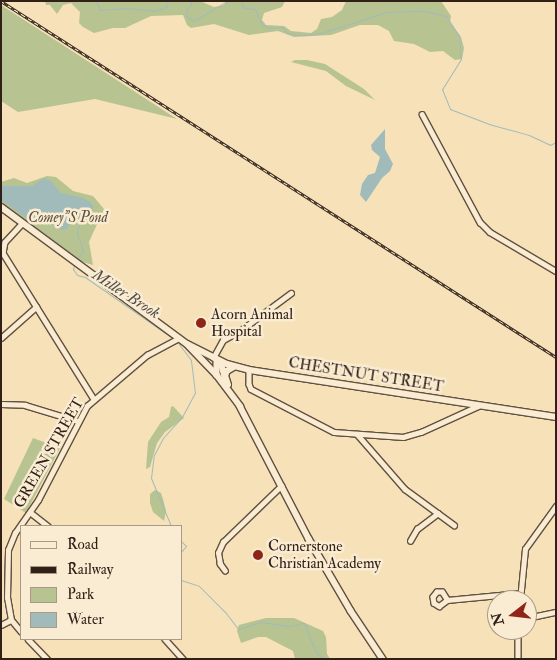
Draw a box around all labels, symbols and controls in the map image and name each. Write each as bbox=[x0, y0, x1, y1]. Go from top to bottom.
park label: Comey"S Pond bbox=[28, 209, 108, 227]
water label: Miller Brook bbox=[89, 265, 163, 323]
place label: Acorn Animal Hospital bbox=[211, 305, 293, 340]
marker: Acorn Animal Hospital bbox=[195, 317, 207, 329]
street label: CHESTNUT STREET bbox=[287, 354, 445, 396]
street label: GREEN STREET bbox=[10, 395, 88, 511]
legend bbox=[20, 525, 182, 640]
text: Road bbox=[67, 535, 98, 554]
place label: Cornerstone Christian Academy bbox=[268, 537, 381, 572]
marker: Cornerstone Christian Academy bbox=[252, 549, 264, 561]
text: Railway bbox=[67, 560, 113, 579]
text: Park bbox=[67, 585, 94, 604]
north arrow bbox=[487, 590, 537, 640]
text: Water bbox=[67, 610, 104, 629]
text: N bbox=[488, 611, 508, 627]

